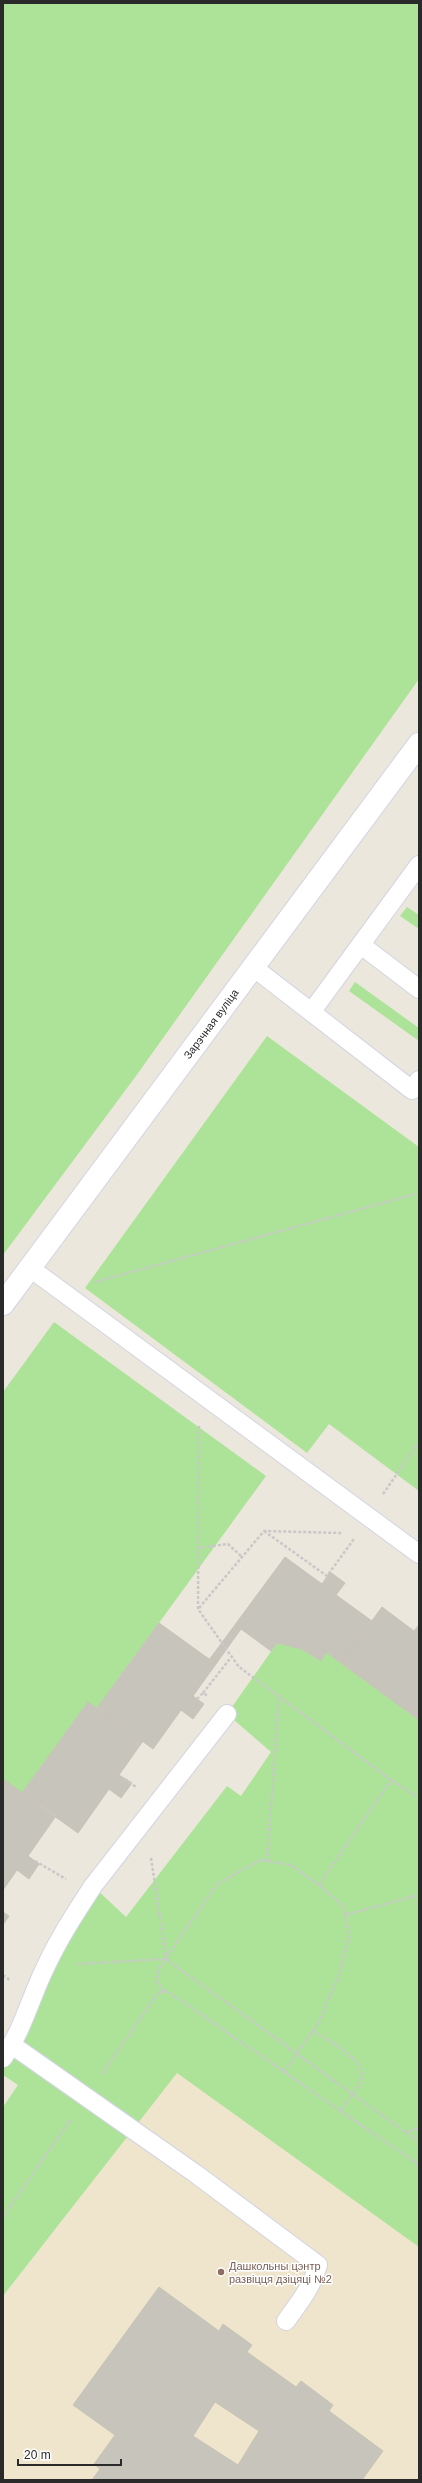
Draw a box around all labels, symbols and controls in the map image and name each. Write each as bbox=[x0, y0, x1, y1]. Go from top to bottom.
street label: Зарэчная вуліца bbox=[181, 986, 241, 1061]
place label: Дашкольны цэнтр развіцця дзіцяці №2 bbox=[229, 2260, 332, 2285]
marker: Дашкольны цэнтр развіцця дзіцяці №2 bbox=[216, 2267, 226, 2277]
scale bar bbox=[18, 2441, 121, 2467]
text: 20 m bbox=[24, 2448, 51, 2462]

